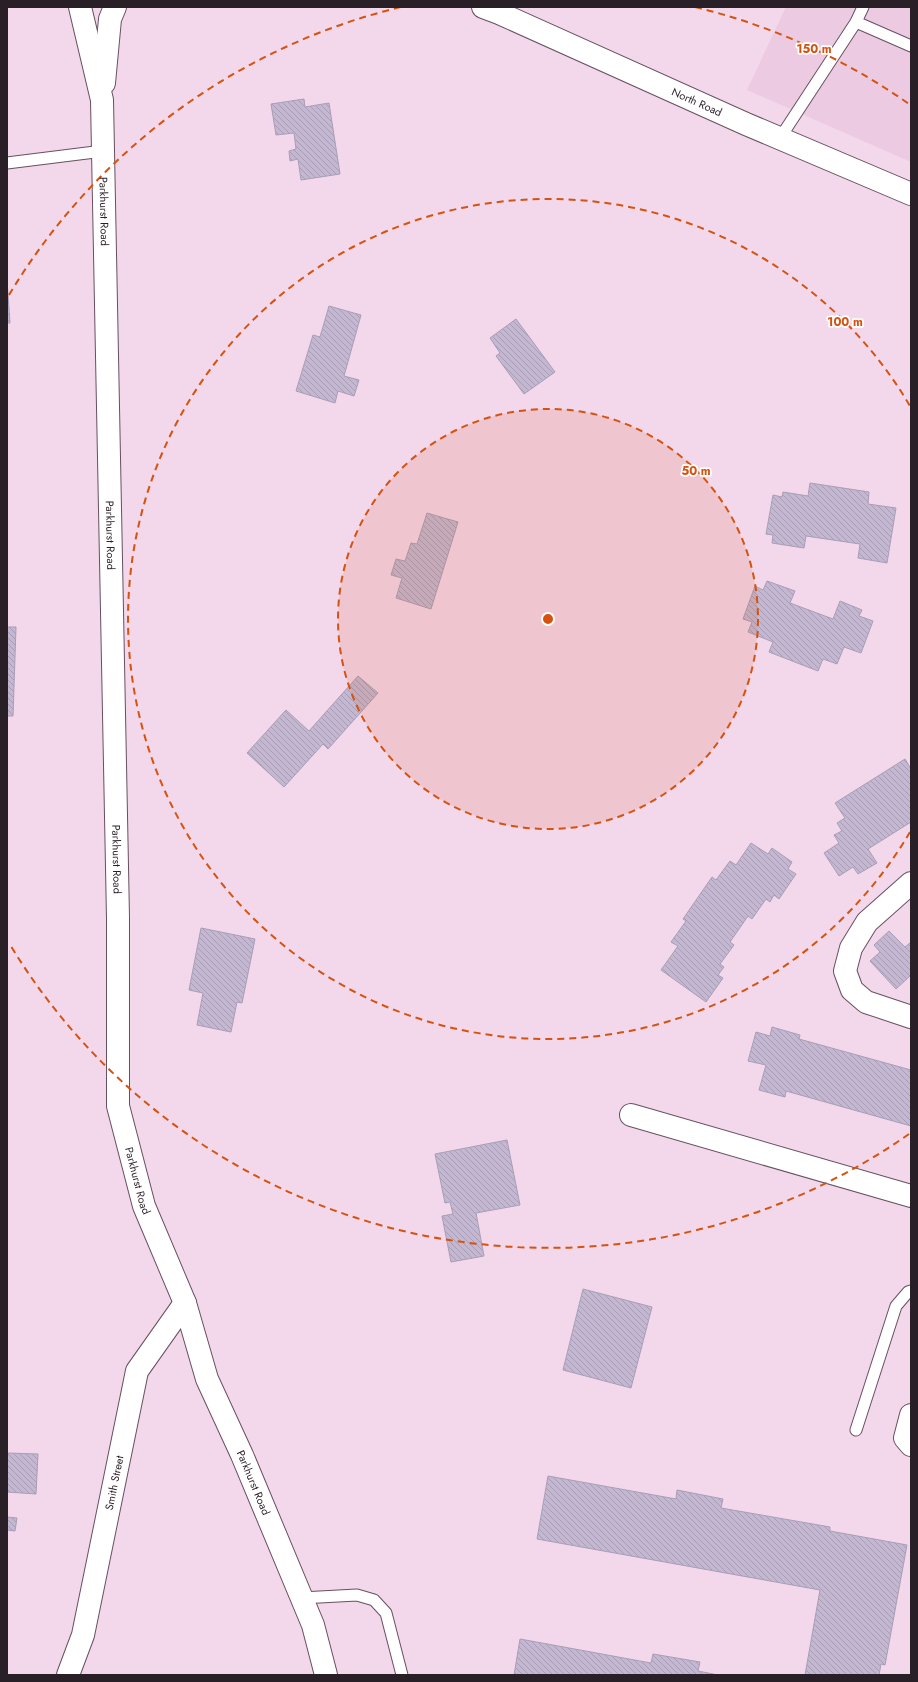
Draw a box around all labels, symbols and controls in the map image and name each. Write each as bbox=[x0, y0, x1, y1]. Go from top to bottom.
text: 150 m bbox=[796, 40, 832, 58]
street label: North Road bbox=[669, 84, 725, 120]
street label: Parkhurst Road bbox=[96, 177, 113, 246]
text: 100 m bbox=[827, 313, 863, 331]
text: 50 m bbox=[681, 462, 711, 480]
street label: Parkhurst Road bbox=[102, 501, 119, 570]
centre of rings bbox=[541, 612, 555, 626]
street label: Parkhurst Road bbox=[108, 825, 126, 894]
street label: Parkhurst Road bbox=[121, 1145, 155, 1217]
street label: Parkhurst Road bbox=[233, 1447, 274, 1518]
street label: Smith Street bbox=[101, 1454, 128, 1512]

